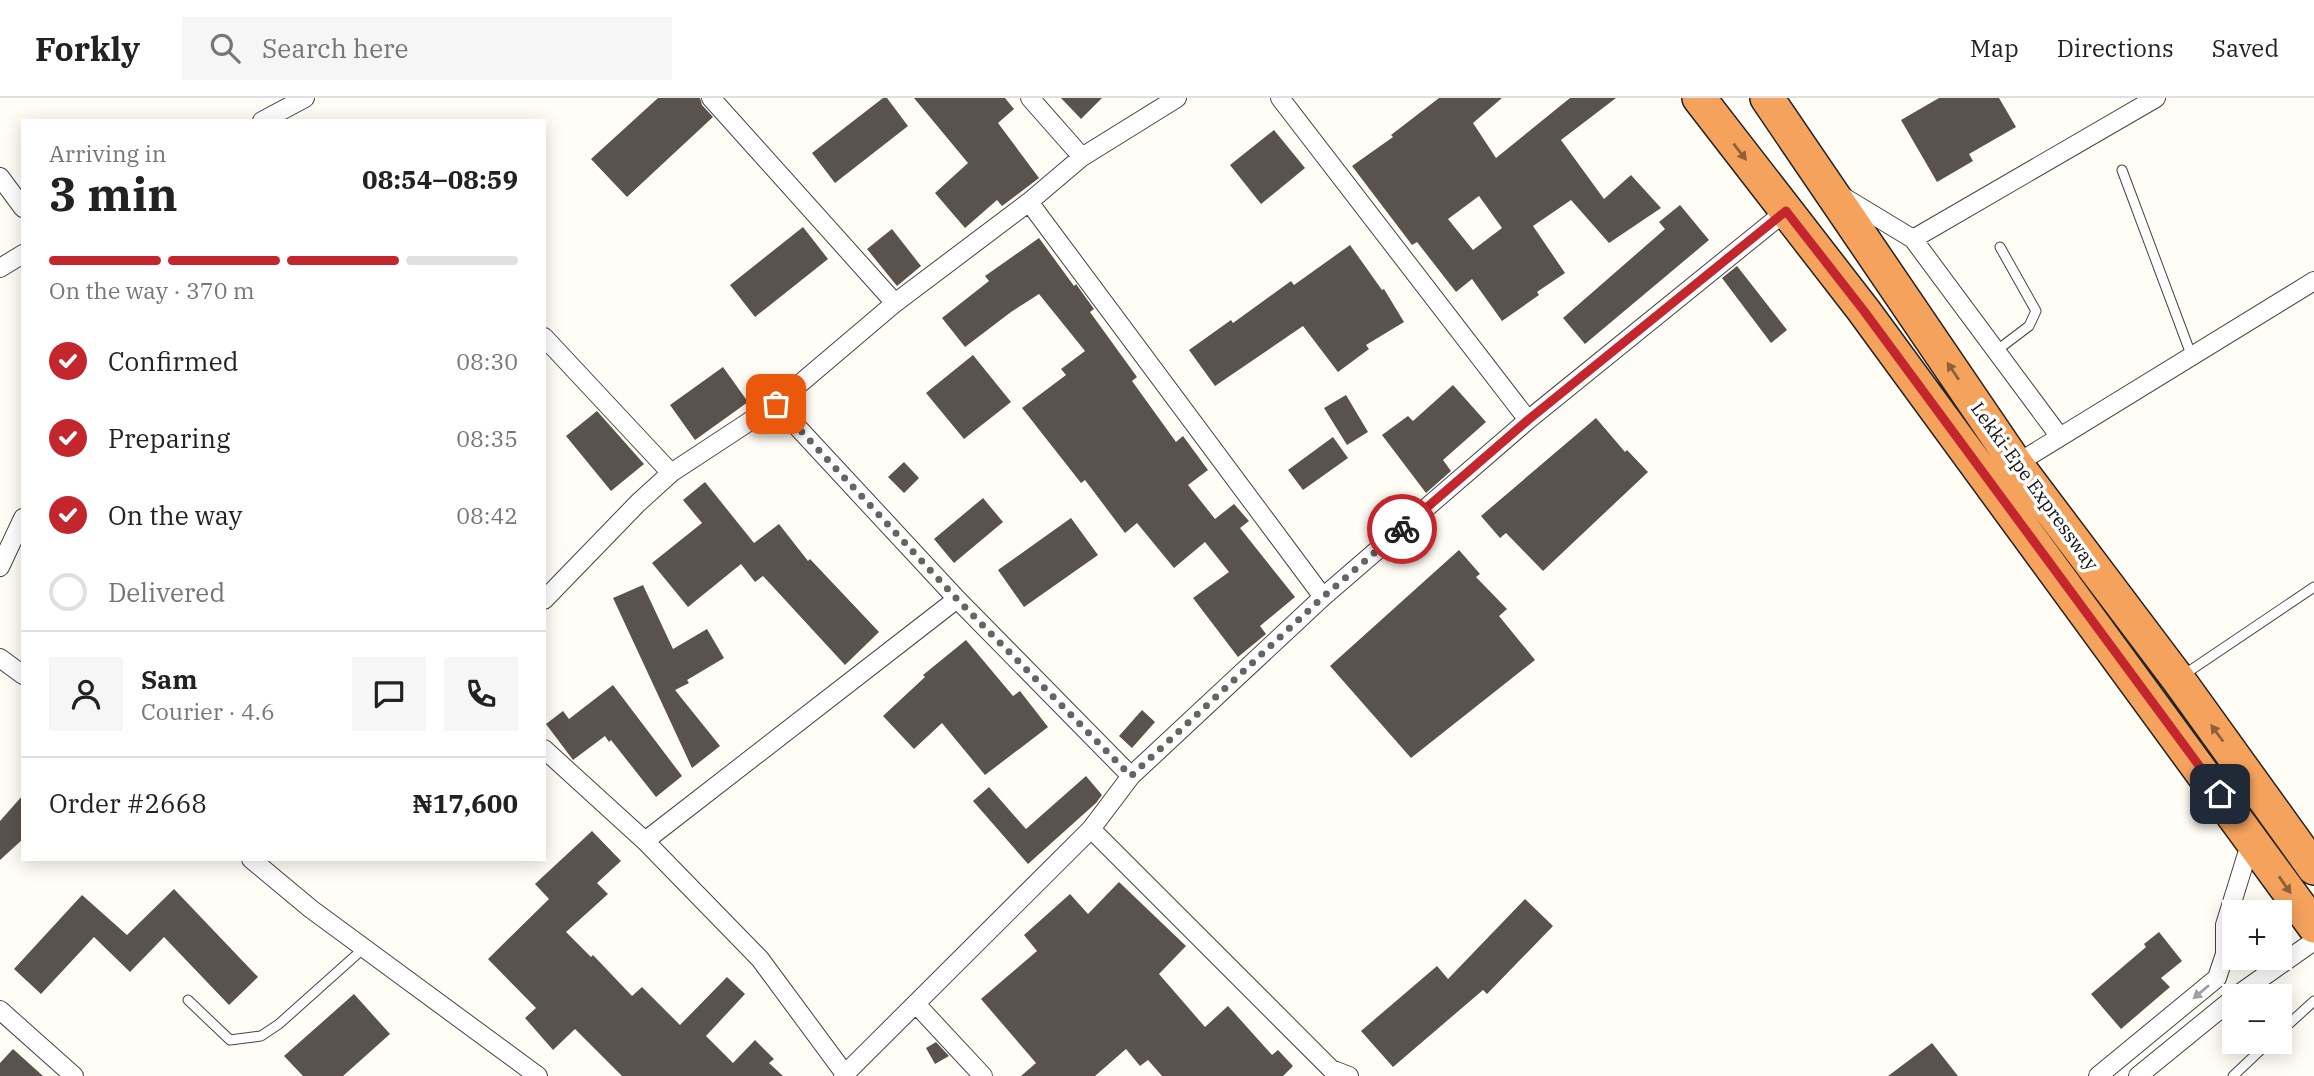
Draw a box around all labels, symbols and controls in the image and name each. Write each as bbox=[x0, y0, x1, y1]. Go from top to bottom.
search box bbox=[182, 17, 672, 80]
text: Forkly bbox=[35, 27, 140, 70]
icon: search bbox=[206, 29, 244, 67]
text: Search here bbox=[262, 31, 409, 65]
text: Map bbox=[1970, 32, 2019, 64]
text: Directions bbox=[2057, 32, 2174, 64]
text: Saved bbox=[2212, 32, 2279, 64]
text: Arriving in bbox=[49, 138, 166, 168]
one-way arrow bbox=[1733, 143, 1747, 161]
text: 08:54–08:59 bbox=[362, 162, 518, 196]
text: 3 min bbox=[49, 164, 178, 224]
text: On the way · 370 m bbox=[49, 275, 255, 305]
icon: check bbox=[49, 342, 87, 380]
text: Confirmed bbox=[108, 344, 239, 378]
text: 08:30 bbox=[456, 346, 518, 376]
one-way arrow bbox=[1946, 361, 1959, 381]
pin bbox=[746, 374, 806, 434]
icon: bag bbox=[757, 385, 795, 423]
street label: Lekki-Epe Expressway bbox=[1966, 397, 2105, 575]
icon: check bbox=[49, 419, 87, 457]
text: Preparing bbox=[108, 421, 230, 455]
text: 08:35 bbox=[456, 423, 518, 453]
courier bbox=[1367, 494, 1437, 564]
icon: check bbox=[49, 496, 87, 534]
text: On the way bbox=[108, 498, 242, 532]
text: 08:42 bbox=[456, 500, 518, 530]
icon: bike bbox=[1383, 510, 1421, 548]
text: Delivered bbox=[108, 575, 225, 609]
button: person bbox=[49, 657, 123, 731]
button: chat bbox=[352, 657, 426, 731]
button: phone bbox=[444, 657, 518, 731]
text: Sam bbox=[141, 662, 197, 696]
text: Courier · 4.6 bbox=[141, 696, 275, 726]
one-way arrow bbox=[2210, 724, 2224, 742]
pin bbox=[2190, 764, 2250, 824]
icon: home bbox=[2201, 775, 2239, 813]
text: Order #2668 bbox=[49, 786, 207, 820]
text: ₦17,600 bbox=[413, 786, 518, 820]
one-way arrow bbox=[2278, 876, 2292, 894]
map controls bbox=[2222, 900, 2292, 1054]
button: + bbox=[2222, 900, 2292, 970]
one-way arrow bbox=[2192, 984, 2210, 1000]
button: − bbox=[2222, 984, 2292, 1054]

